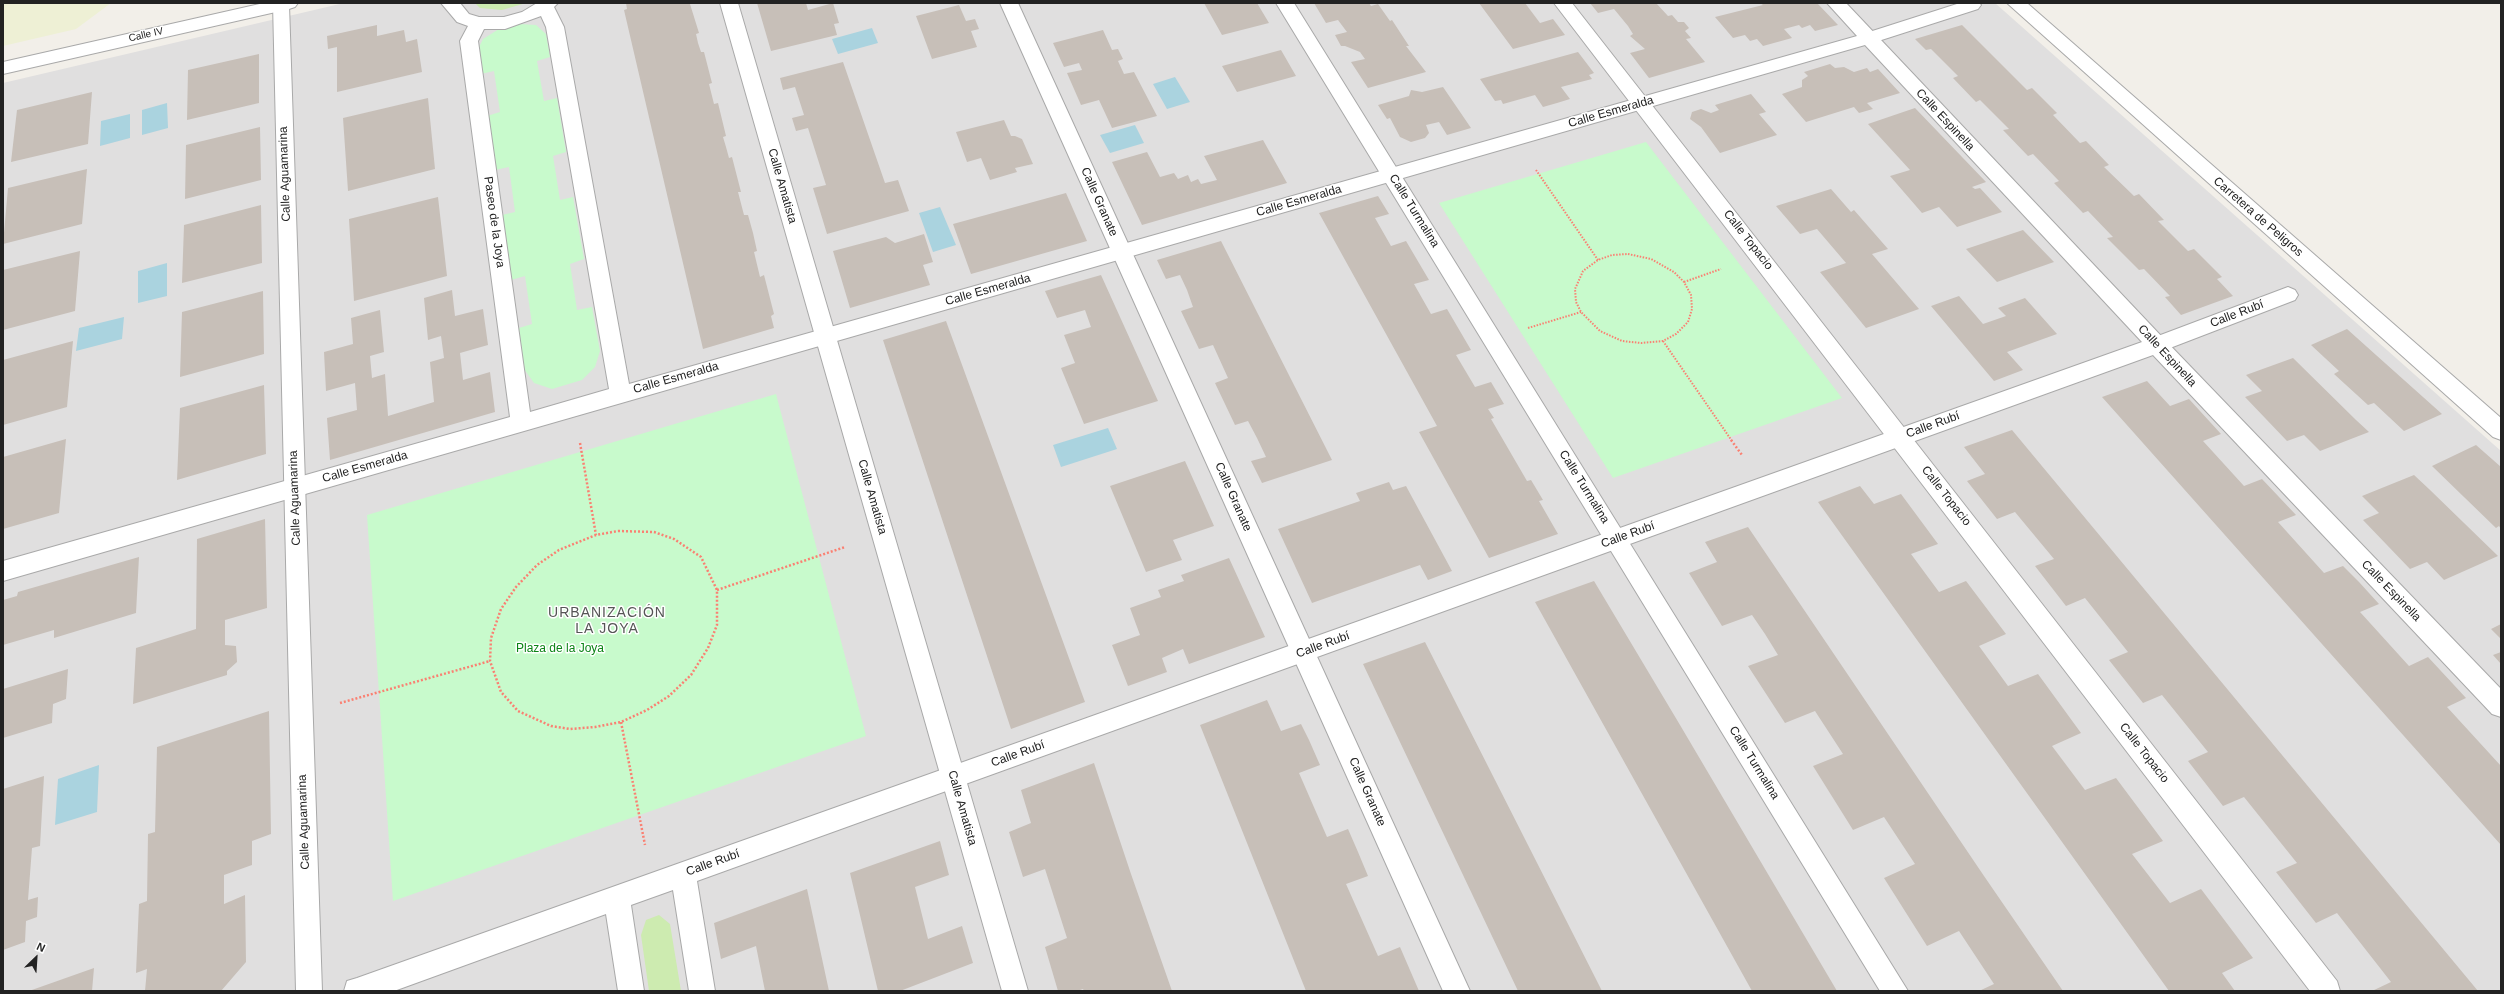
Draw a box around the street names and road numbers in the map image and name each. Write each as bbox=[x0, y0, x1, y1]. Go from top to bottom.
street label: Calle IV bbox=[128, 25, 164, 45]
street label: Calle Espinella bbox=[1913, 86, 1977, 154]
street label: Calle Esmeralda bbox=[1567, 93, 1655, 131]
street label: Calle Aguamarina bbox=[276, 126, 294, 222]
street label: Calle Amatista bbox=[764, 147, 800, 225]
street label: Calle Granate bbox=[1077, 165, 1121, 239]
street label: Calle Turmalina bbox=[1386, 172, 1442, 250]
street label: Carretera de Peligros bbox=[2210, 174, 2306, 260]
street label: Paseo de la Joya bbox=[480, 175, 508, 269]
street label: Calle Esmeralda bbox=[1255, 182, 1343, 220]
street label: Calle Topacio bbox=[1720, 207, 1776, 273]
street label: Calle Esmeralda bbox=[944, 271, 1032, 309]
street label: Calle Rubí bbox=[2208, 297, 2266, 331]
street label: Calle Espinella bbox=[2135, 322, 2199, 390]
street label: Calle Esmeralda bbox=[632, 359, 720, 397]
street label: Calle Rubí bbox=[1904, 409, 1962, 441]
street label: Calle Esmeralda bbox=[321, 448, 409, 486]
street label: Calle Turmalina bbox=[1556, 448, 1612, 526]
street label: Calle Aguamarina bbox=[286, 450, 304, 546]
street label: Calle Amatista bbox=[854, 458, 890, 536]
street label: Calle Granate bbox=[1211, 460, 1255, 534]
street label: Calle Topacio bbox=[1918, 463, 1974, 529]
street label: Calle Rubí bbox=[1599, 519, 1657, 551]
street label: Calle Espinella bbox=[2358, 557, 2424, 625]
street label: Calle Rubí bbox=[1294, 629, 1352, 661]
street label: Calle Topacio bbox=[2116, 720, 2172, 786]
street label: Calle Turmalina bbox=[1726, 724, 1782, 802]
street label: Calle Rubí bbox=[989, 738, 1047, 770]
street label: Calle Granate bbox=[1345, 755, 1389, 829]
street label: Calle Amatista bbox=[944, 769, 980, 847]
street label: Calle Aguamarina bbox=[295, 774, 313, 870]
street label: Calle Rubí bbox=[684, 847, 742, 879]

